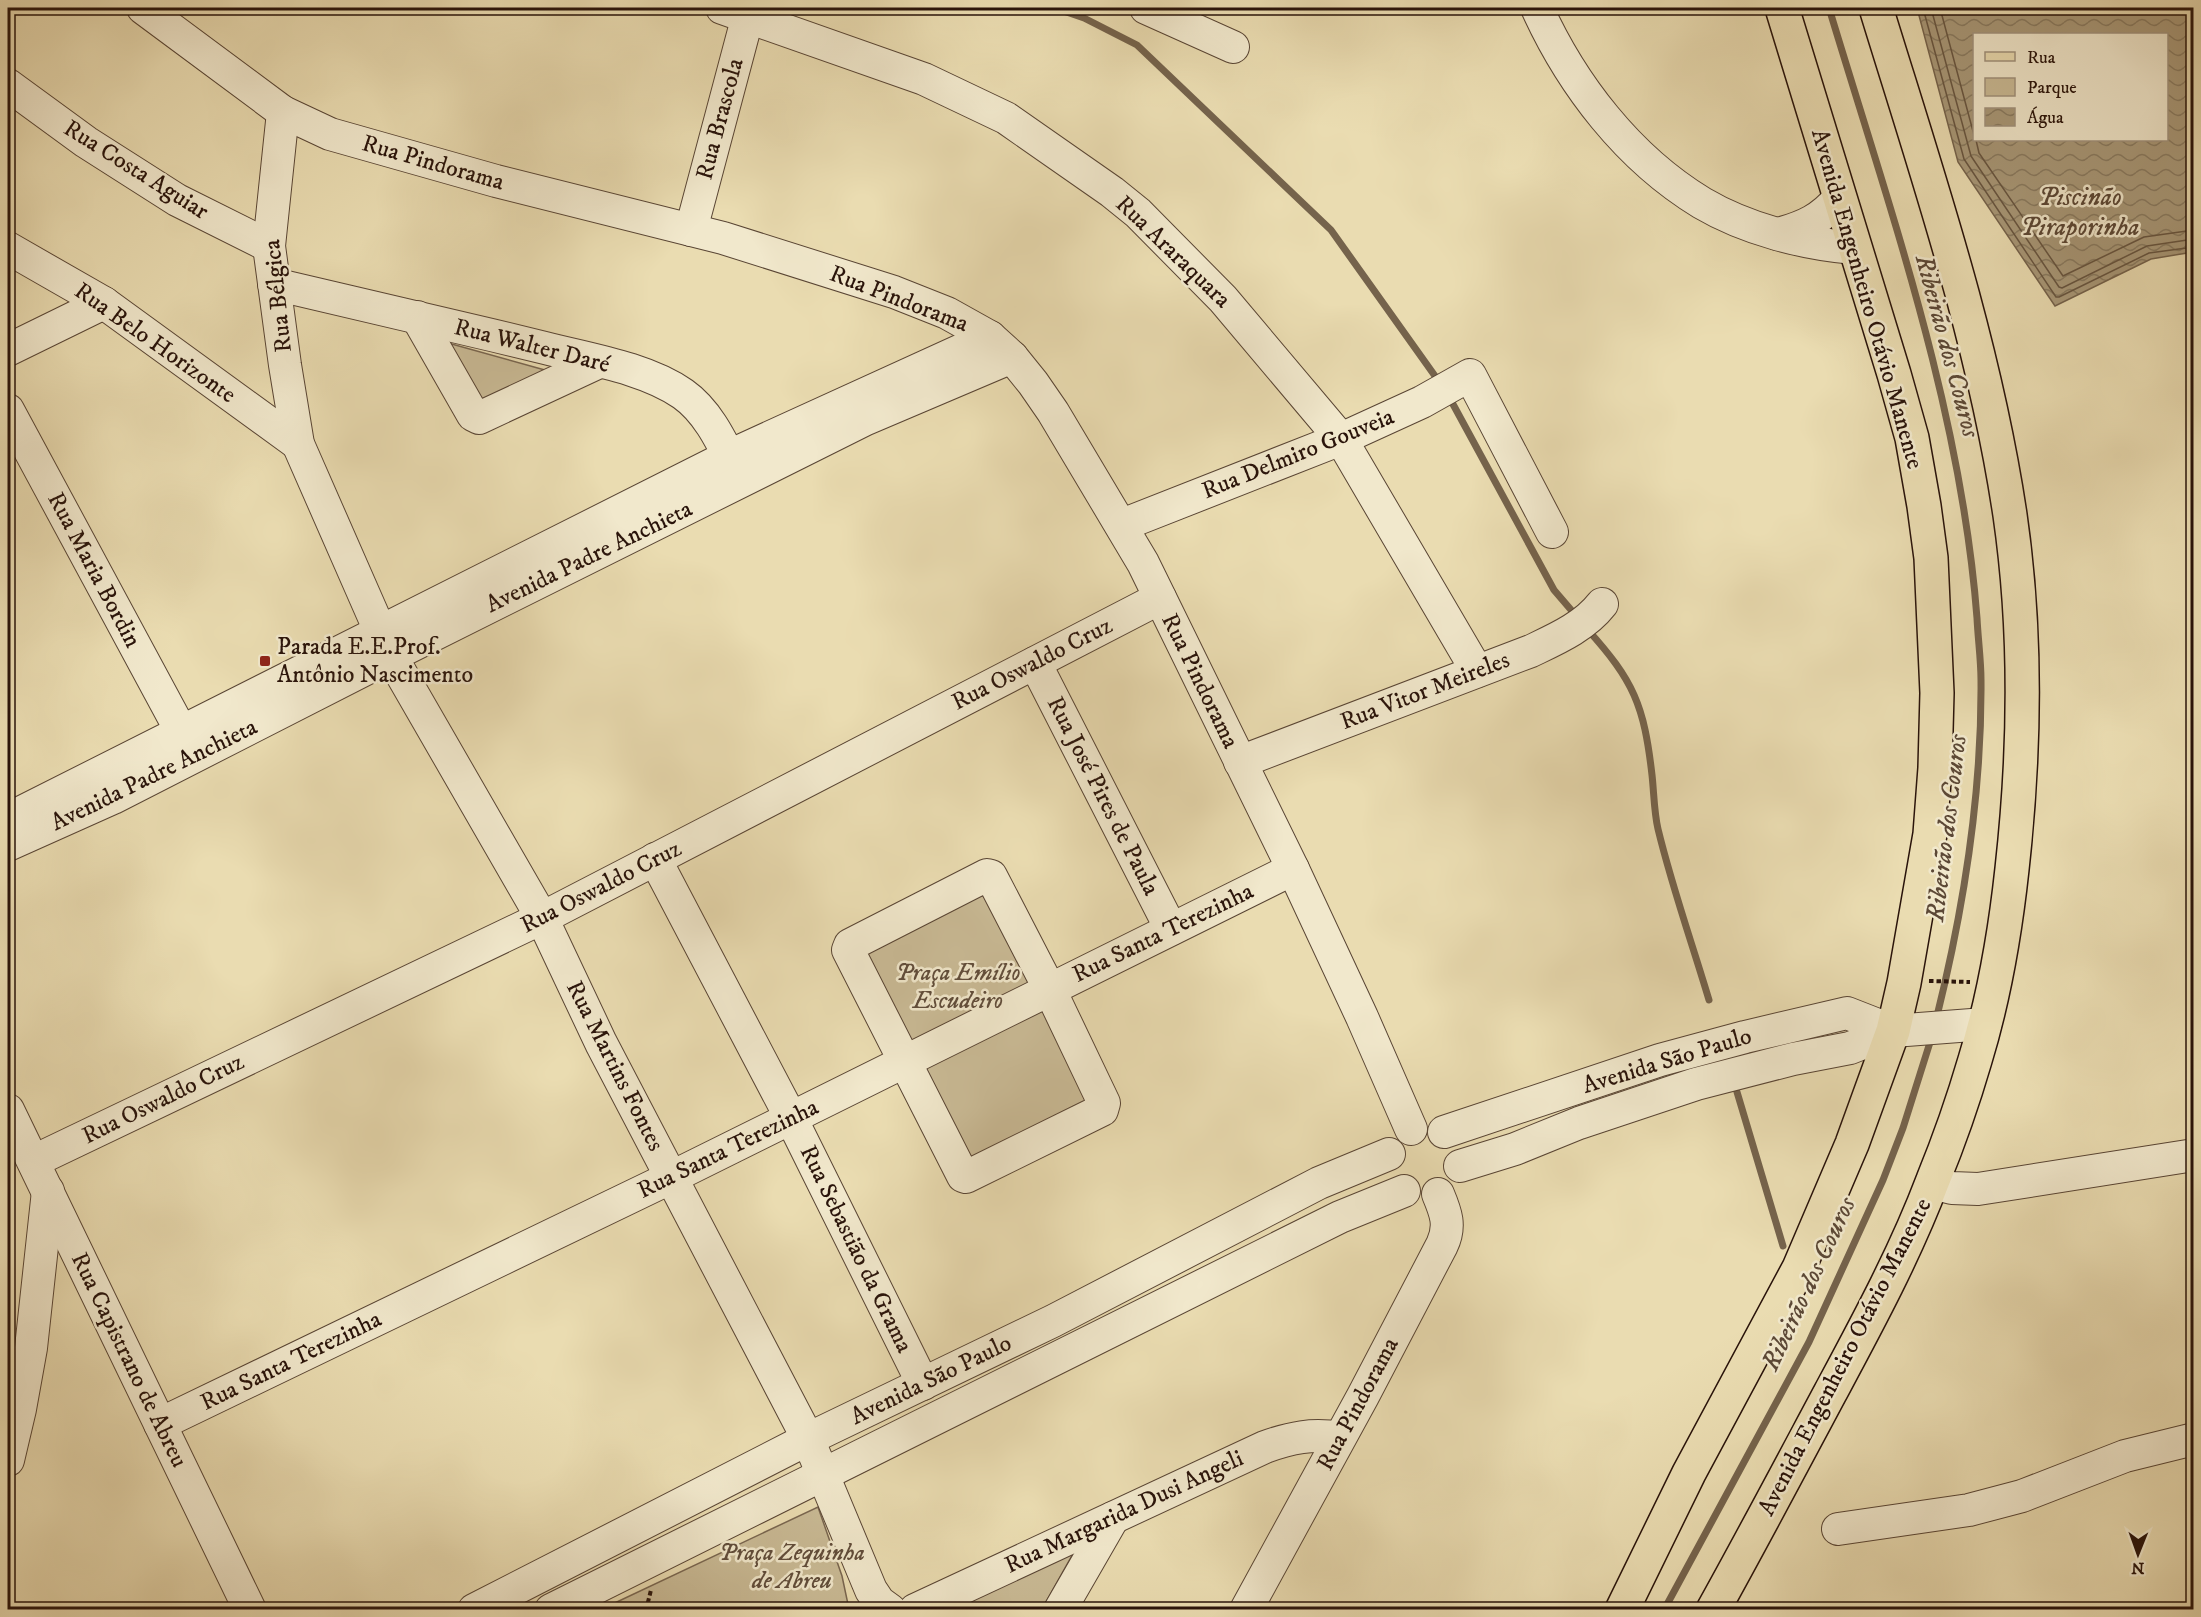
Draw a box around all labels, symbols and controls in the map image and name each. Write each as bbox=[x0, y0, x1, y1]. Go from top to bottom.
legend bbox=[1973, 33, 2168, 141]
text: Rua bbox=[2027, 47, 2056, 69]
street label: Rua Brascola bbox=[689, 54, 751, 183]
text: Parque bbox=[2027, 77, 2077, 99]
text: Água bbox=[2027, 106, 2064, 129]
street label: Rua Costa Aguiar bbox=[58, 113, 214, 227]
street label: Avenida Engenheiro Otávio Manente bbox=[1804, 126, 1930, 473]
street label: Rua Pindorama bbox=[358, 128, 508, 198]
water label: Piscinão Piraporinha bbox=[2021, 181, 2139, 244]
street label: Rua Araraquara bbox=[1109, 189, 1238, 315]
street label: Rua Bélgica bbox=[257, 237, 299, 354]
water label: Ribeirão dos Couros bbox=[1906, 250, 1988, 442]
street label: Rua Pindorama bbox=[825, 259, 973, 340]
street label: Rua Belo Horizonte bbox=[68, 276, 242, 410]
street label: Rua Walter Daré bbox=[451, 312, 613, 380]
street label: Rua Delmiro Gouveia bbox=[1197, 401, 1399, 506]
street label: Rua Maria Bordin bbox=[40, 487, 148, 653]
street label: Avenida Padre Anchieta bbox=[481, 494, 698, 620]
street label: Rua Pindorama bbox=[1154, 609, 1246, 754]
street label: Rua Oswaldo Cruz bbox=[947, 610, 1118, 717]
place label: Parada E.E.Prof. Antônio Nascimento bbox=[277, 632, 473, 690]
street label: Rua Vitor Meireles bbox=[1336, 645, 1514, 737]
marker: Parada E.E.Prof. Antônio Nascimento bbox=[258, 654, 272, 668]
street label: Rua José Pires de Paula bbox=[1040, 692, 1166, 901]
street label: Avenida Padre Anchieta bbox=[46, 712, 263, 838]
water label: Ribeirão dos Couros bbox=[1919, 732, 1975, 924]
street label: Rua Oswaldo Cruz bbox=[516, 833, 687, 940]
street label: Rua Santa Terezinha bbox=[1068, 876, 1259, 990]
park label: Praça Emílio Escudeiro bbox=[896, 958, 1020, 1016]
street label: Rua Martins Fontes bbox=[559, 976, 671, 1156]
street label: Avenida São Paulo bbox=[1579, 1021, 1755, 1101]
street label: Rua Oswaldo Cruz bbox=[77, 1047, 249, 1151]
street label: Rua Santa Terezinha bbox=[633, 1092, 824, 1206]
street label: Rua Sebastião da Grama bbox=[793, 1140, 920, 1358]
water label: Ribeirão dos Couros bbox=[1754, 1191, 1864, 1377]
street label: Avenida Engenheiro Otávio Manente bbox=[1752, 1193, 1938, 1521]
street label: Rua Capistrano de Abreu bbox=[64, 1248, 194, 1472]
street label: Rua Santa Terezinha bbox=[196, 1304, 387, 1418]
street label: Avenida São Paulo bbox=[846, 1328, 1016, 1432]
street label: Rua Pindorama bbox=[1310, 1332, 1406, 1476]
street label: Rua Margarida Dusi Angeli bbox=[1000, 1443, 1248, 1581]
north arrow bbox=[2108, 1524, 2168, 1584]
park label: Praça Zequinha de Abreu bbox=[719, 1538, 865, 1596]
text: N bbox=[2131, 1558, 2144, 1578]

